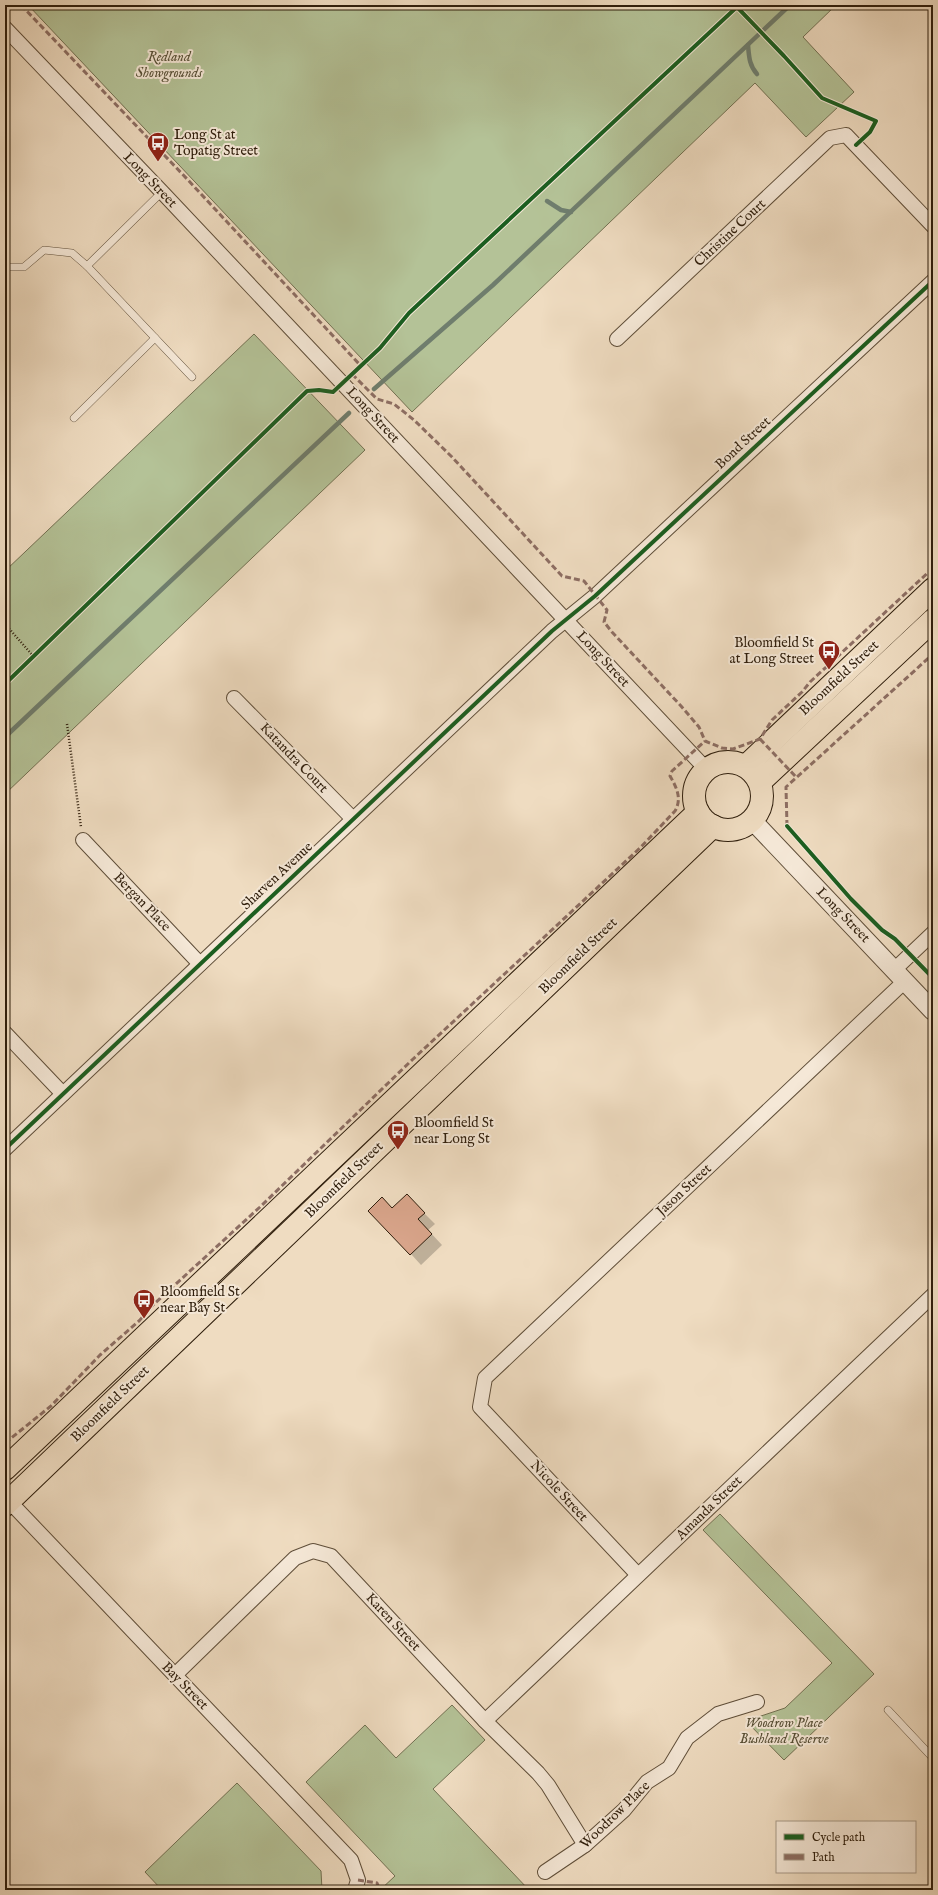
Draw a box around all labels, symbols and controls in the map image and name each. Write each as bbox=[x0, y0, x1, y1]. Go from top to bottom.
park label: Redland Showgrounds bbox=[136, 48, 203, 83]
place label: Long St at Topatig Street bbox=[174, 126, 258, 160]
bus stop icon: Long St at Topatig Street bbox=[145, 130, 171, 163]
street label: Long Street bbox=[119, 148, 181, 212]
street label: Christine Court bbox=[690, 195, 770, 271]
street label: Long Street bbox=[342, 383, 404, 447]
street label: Bond Street bbox=[711, 413, 775, 473]
street label: Long Street bbox=[572, 627, 634, 691]
place label: Bloomfield St at Long Street bbox=[730, 634, 814, 668]
street label: Bloomfield Street bbox=[795, 636, 883, 720]
bus stop icon: Bloomfield St at Long Street bbox=[816, 638, 842, 671]
street label: Katandra Court bbox=[256, 719, 332, 797]
street label: Sharven Avenue bbox=[237, 838, 317, 914]
street label: Bergan Place bbox=[109, 869, 175, 936]
street label: Long Street bbox=[812, 883, 874, 947]
street label: Bloomfield Street bbox=[535, 914, 621, 998]
place label: Bloomfield St near Long St bbox=[414, 1114, 494, 1148]
bus stop icon: Bloomfield St near Long St bbox=[385, 1118, 411, 1151]
street label: Bloomfield Street bbox=[301, 1138, 387, 1222]
street label: Jason Street bbox=[651, 1160, 716, 1222]
place label: Bloomfield St near Bay St bbox=[160, 1283, 240, 1317]
bus stop icon: Bloomfield St near Bay St bbox=[131, 1287, 157, 1320]
street label: Bloomfield Street bbox=[67, 1362, 153, 1446]
street label: Nicole Street bbox=[526, 1457, 592, 1526]
street label: Amanda Street bbox=[671, 1472, 746, 1545]
street label: Karen Street bbox=[362, 1589, 425, 1655]
street label: Bay Street bbox=[158, 1658, 212, 1714]
park label: Woodrow Place Bushland Reserve bbox=[739, 1714, 829, 1748]
street label: Woodrow Place bbox=[576, 1777, 654, 1853]
legend bbox=[776, 1821, 916, 1873]
text: Cycle path bbox=[812, 1830, 866, 1846]
text: Path bbox=[812, 1850, 835, 1865]

